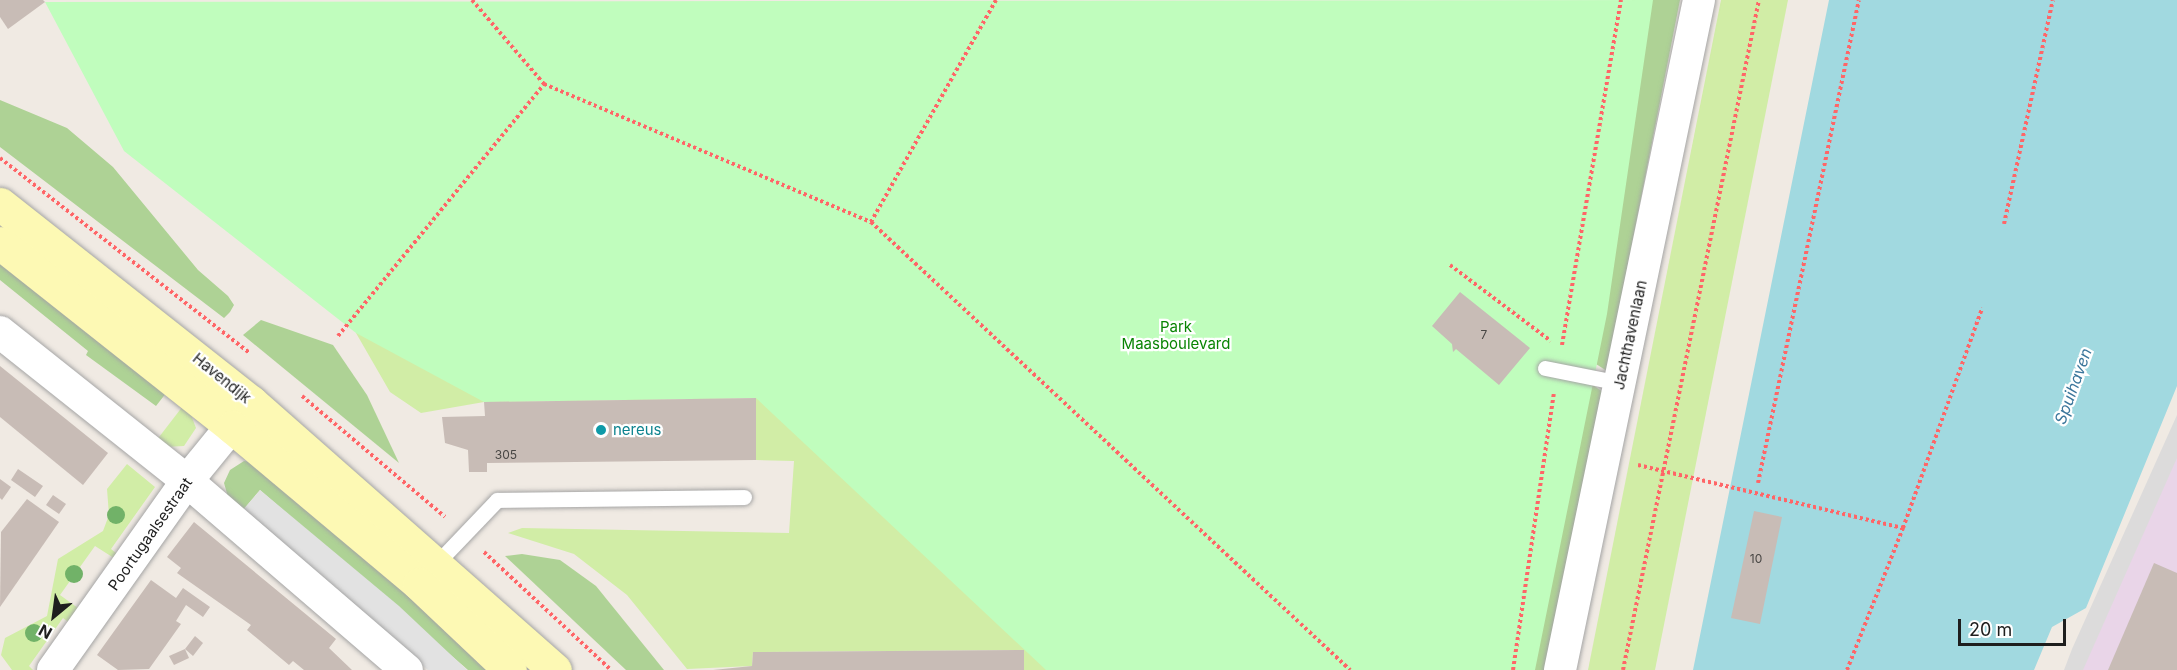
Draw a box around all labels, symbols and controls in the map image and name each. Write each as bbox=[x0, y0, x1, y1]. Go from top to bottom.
street label: Jachthavenlaan bbox=[1610, 279, 1650, 391]
park label: Park Maasboulevard bbox=[1122, 317, 1230, 352]
house number: 7 bbox=[1481, 328, 1487, 342]
water label: Spuihaven bbox=[2050, 345, 2096, 427]
street label: Havendijk bbox=[189, 349, 255, 407]
place label: nereus bbox=[613, 421, 662, 439]
marker: nereus bbox=[594, 423, 608, 437]
house number: 305 bbox=[495, 448, 517, 462]
street label: Poortugaalsestraat bbox=[104, 474, 196, 594]
house number: 10 bbox=[1750, 552, 1762, 566]
north arrow bbox=[24, 586, 84, 646]
scale bar bbox=[1961, 607, 2069, 645]
text: 20 m bbox=[1969, 619, 2012, 640]
text: N bbox=[35, 620, 55, 643]

